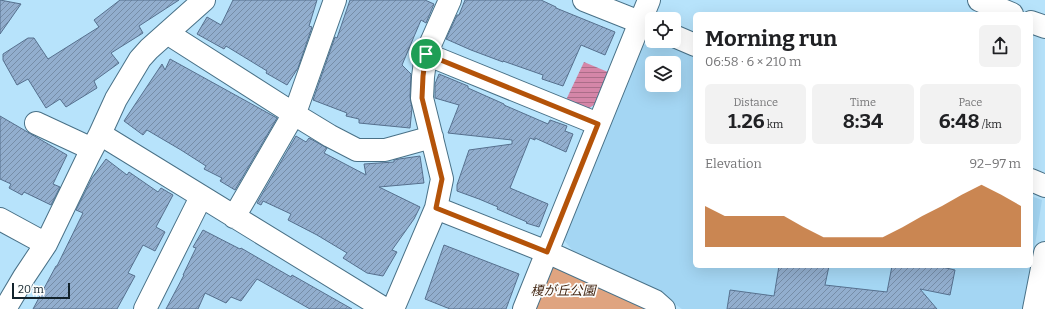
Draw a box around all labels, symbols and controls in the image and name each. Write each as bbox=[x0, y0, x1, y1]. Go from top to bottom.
map controls bbox=[645, 12, 681, 92]
button: locate bbox=[645, 12, 681, 48]
text: Morning run bbox=[705, 25, 837, 52]
button: share bbox=[979, 25, 1021, 67]
pin bbox=[409, 37, 443, 71]
icon: arrive bbox=[415, 43, 437, 65]
text: 06:58 · 6 × 210 m bbox=[705, 54, 802, 69]
button: layers bbox=[645, 56, 681, 92]
text: Distance bbox=[733, 96, 778, 109]
text: Time bbox=[850, 96, 876, 109]
text: Pace bbox=[958, 96, 982, 109]
text: 1.26 bbox=[728, 109, 765, 133]
text: 8:34 bbox=[843, 109, 883, 133]
text: 6:48 bbox=[939, 109, 980, 133]
text: km bbox=[765, 118, 783, 131]
text: /km bbox=[980, 118, 1002, 131]
text: Elevation bbox=[705, 156, 762, 171]
text: 92–97 m bbox=[969, 156, 1021, 171]
scale bar bbox=[12, 281, 70, 300]
text: 20 m bbox=[18, 283, 44, 296]
park label: 榎が丘公園 bbox=[530, 283, 597, 298]

